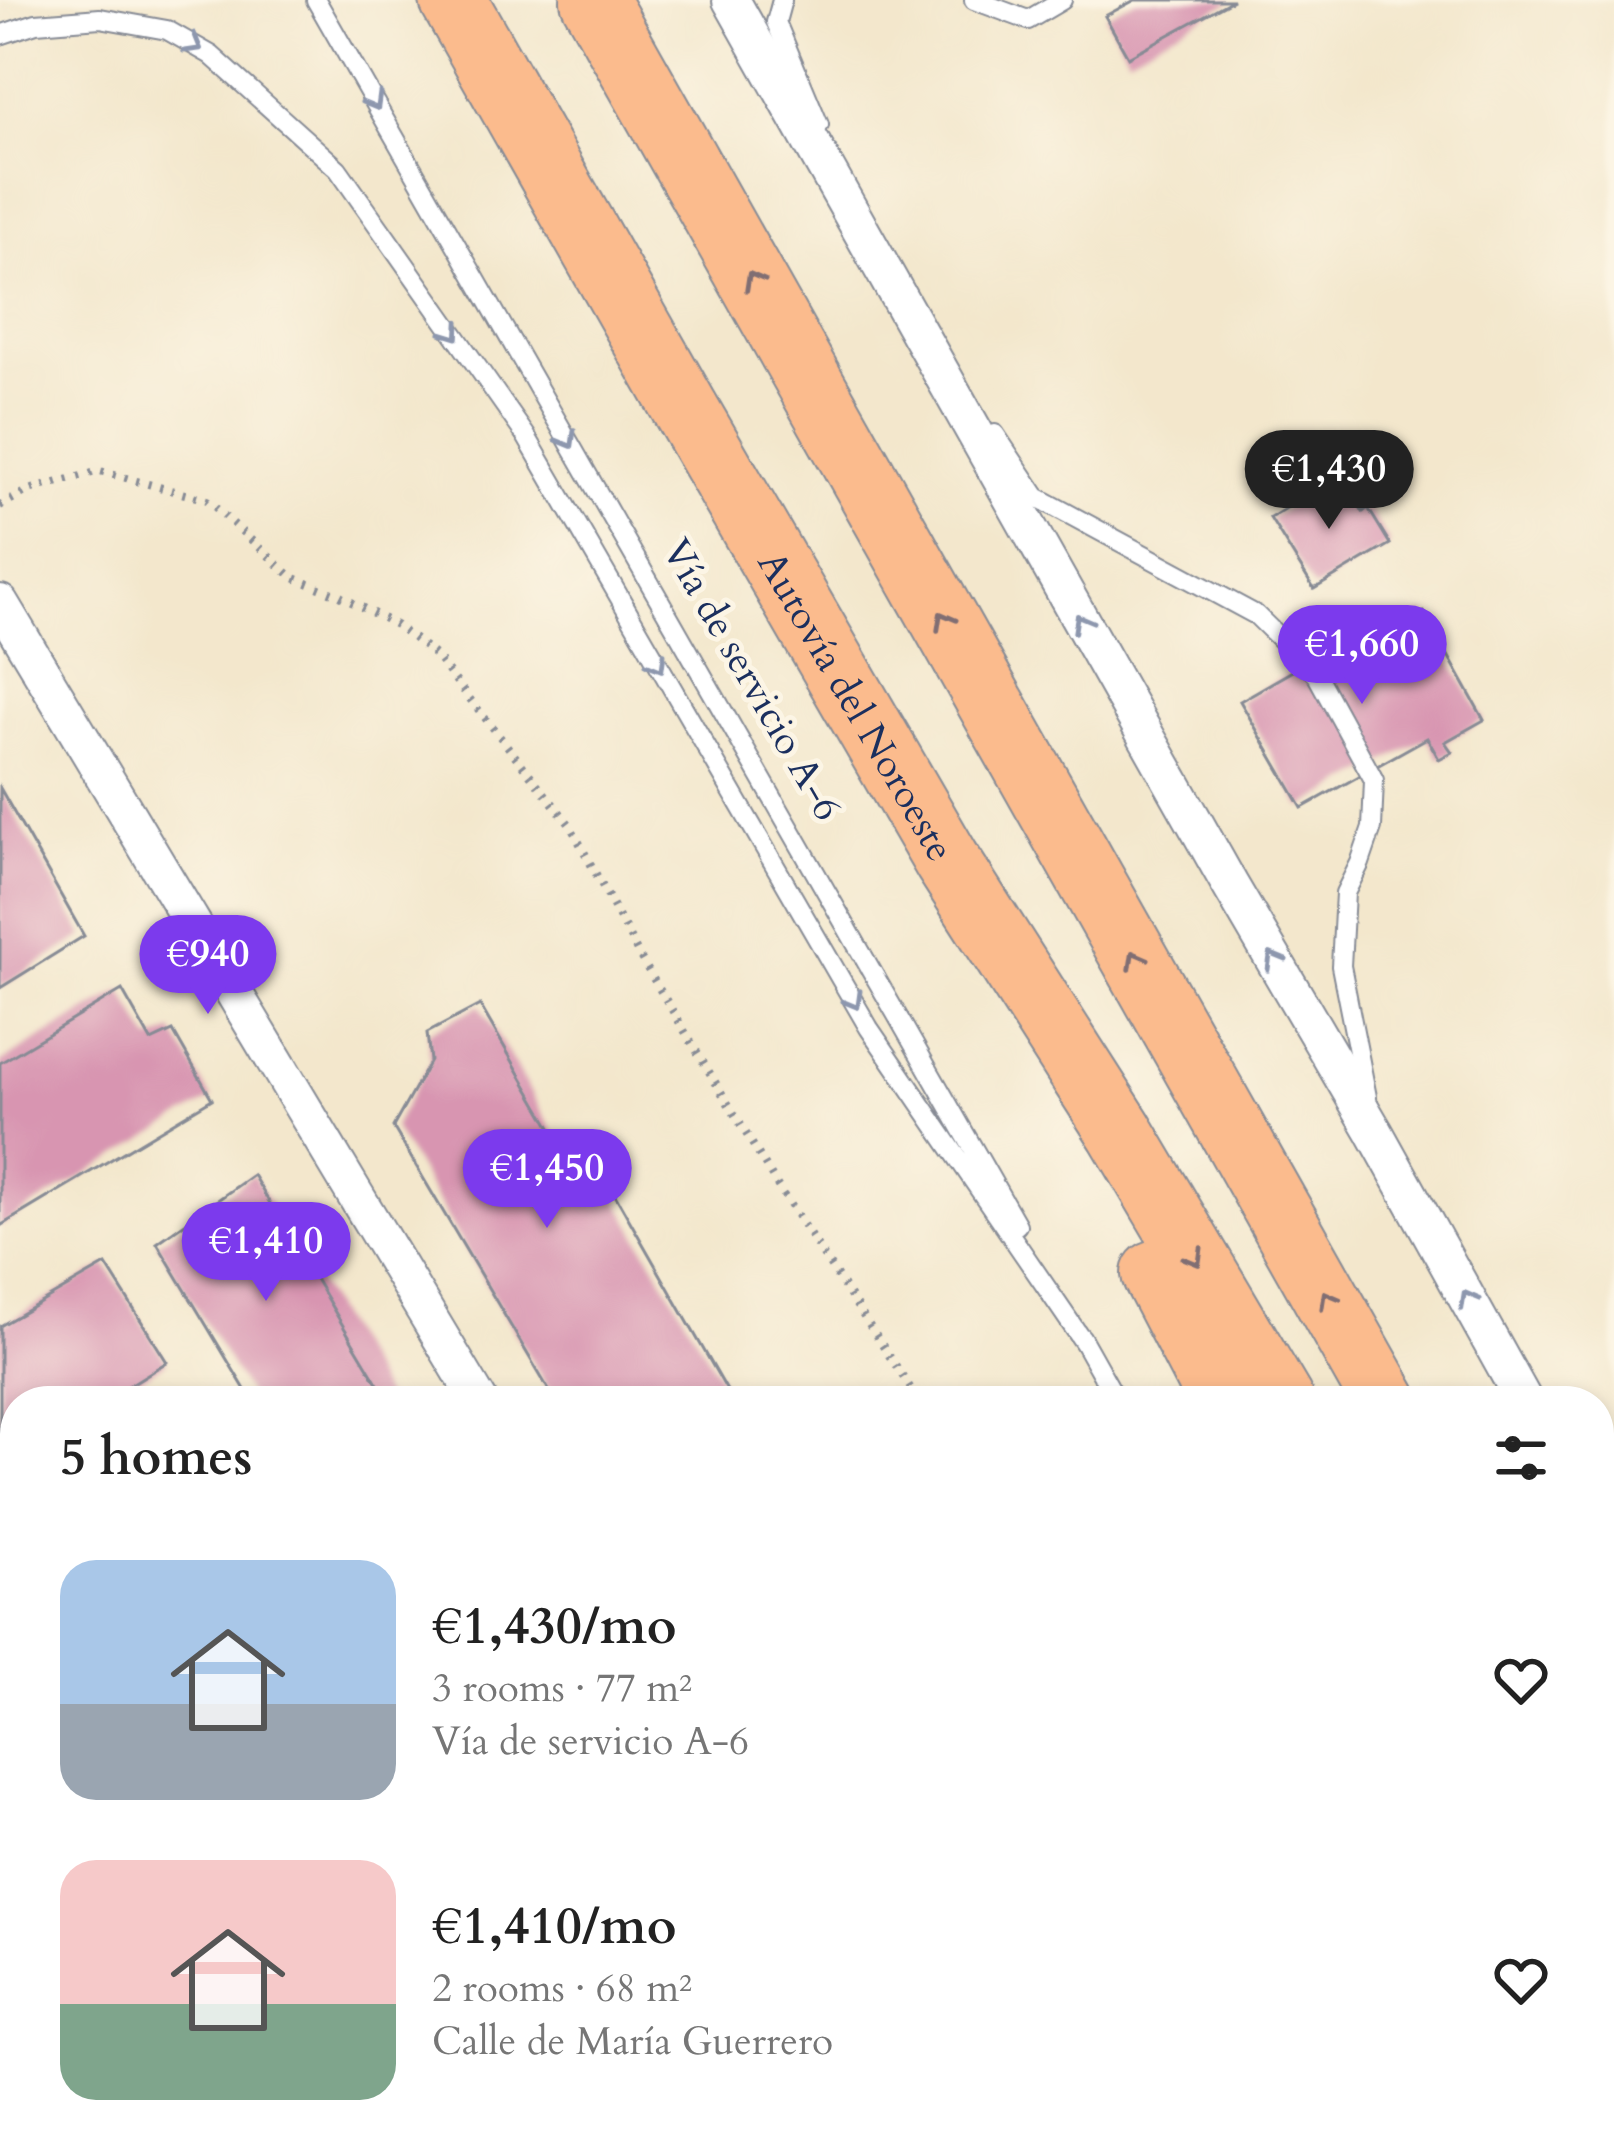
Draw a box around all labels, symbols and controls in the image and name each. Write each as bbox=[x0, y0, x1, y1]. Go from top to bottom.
one-way arrow bbox=[181, 31, 203, 54]
one-way arrow bbox=[360, 89, 383, 110]
one-way arrow bbox=[744, 272, 767, 293]
one-way arrow bbox=[439, 319, 461, 341]
one-way arrow bbox=[554, 427, 577, 449]
pin: €1,430 bbox=[1231, 430, 1427, 532]
text: €1,430 bbox=[1272, 442, 1386, 495]
street label: Vía de servicio A-6 bbox=[650, 529, 854, 830]
street label: Autovía del Noroeste bbox=[745, 542, 966, 871]
pin: €1,660 bbox=[1264, 605, 1460, 707]
one-way arrow bbox=[936, 611, 959, 633]
one-way arrow bbox=[1072, 613, 1095, 634]
text: €1,660 bbox=[1305, 617, 1419, 670]
one-way arrow bbox=[644, 651, 667, 672]
pin: €940 bbox=[137, 915, 279, 1017]
text: €940 bbox=[166, 927, 250, 980]
one-way arrow bbox=[1128, 951, 1151, 972]
one-way arrow bbox=[1266, 951, 1288, 973]
one-way arrow bbox=[839, 988, 862, 1010]
pin: €1,450 bbox=[449, 1129, 645, 1231]
text: €1,450 bbox=[490, 1141, 604, 1194]
pin: €1,410 bbox=[168, 1202, 364, 1304]
text: €1,410 bbox=[209, 1214, 323, 1267]
one-way arrow bbox=[1181, 1245, 1203, 1267]
one-way arrow bbox=[1319, 1290, 1342, 1312]
one-way arrow bbox=[1459, 1290, 1482, 1311]
text: 5 homes bbox=[60, 1423, 252, 1493]
icon: filters bbox=[1488, 1425, 1554, 1491]
text: €1,430/mo bbox=[432, 1592, 677, 1662]
icon: home bbox=[156, 1608, 300, 1752]
icon: heart bbox=[1488, 1647, 1554, 1713]
text: 3 rooms · 77 m² bbox=[432, 1662, 692, 1715]
text: Vía de servicio A-6 bbox=[432, 1715, 749, 1768]
text: €1,410/mo bbox=[432, 1892, 677, 1962]
icon: home bbox=[156, 1908, 300, 2052]
icon: heart bbox=[1488, 1947, 1554, 2013]
text: 2 rooms · 68 m² bbox=[432, 1962, 692, 2015]
text: Calle de María Guerrero bbox=[432, 2015, 833, 2068]

